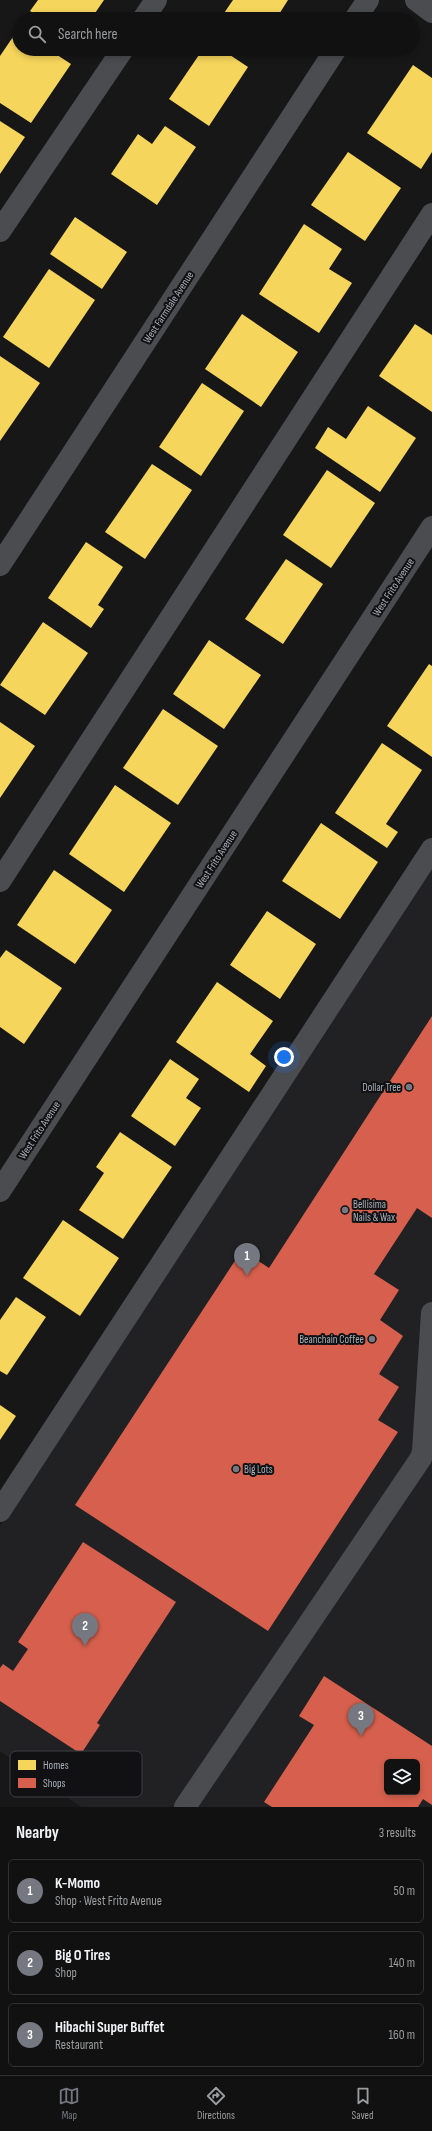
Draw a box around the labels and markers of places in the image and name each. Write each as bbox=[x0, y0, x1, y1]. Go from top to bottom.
place label: Dollar Tree bbox=[362, 1081, 401, 1094]
marker: Dollar Tree bbox=[404, 1082, 414, 1092]
place label: Bellisima Nails & Wax bbox=[353, 1198, 395, 1224]
marker: Bellisima Nails & Wax bbox=[340, 1205, 350, 1215]
pin: 1 bbox=[234, 1243, 260, 1276]
place label: Beanchain Coffee bbox=[299, 1333, 364, 1346]
marker: Beanchain Coffee bbox=[367, 1334, 377, 1344]
place label: Big Lots bbox=[244, 1463, 273, 1476]
marker: Big Lots bbox=[231, 1464, 241, 1474]
pin: 2 bbox=[72, 1613, 98, 1646]
pin: 3 bbox=[348, 1703, 374, 1736]

